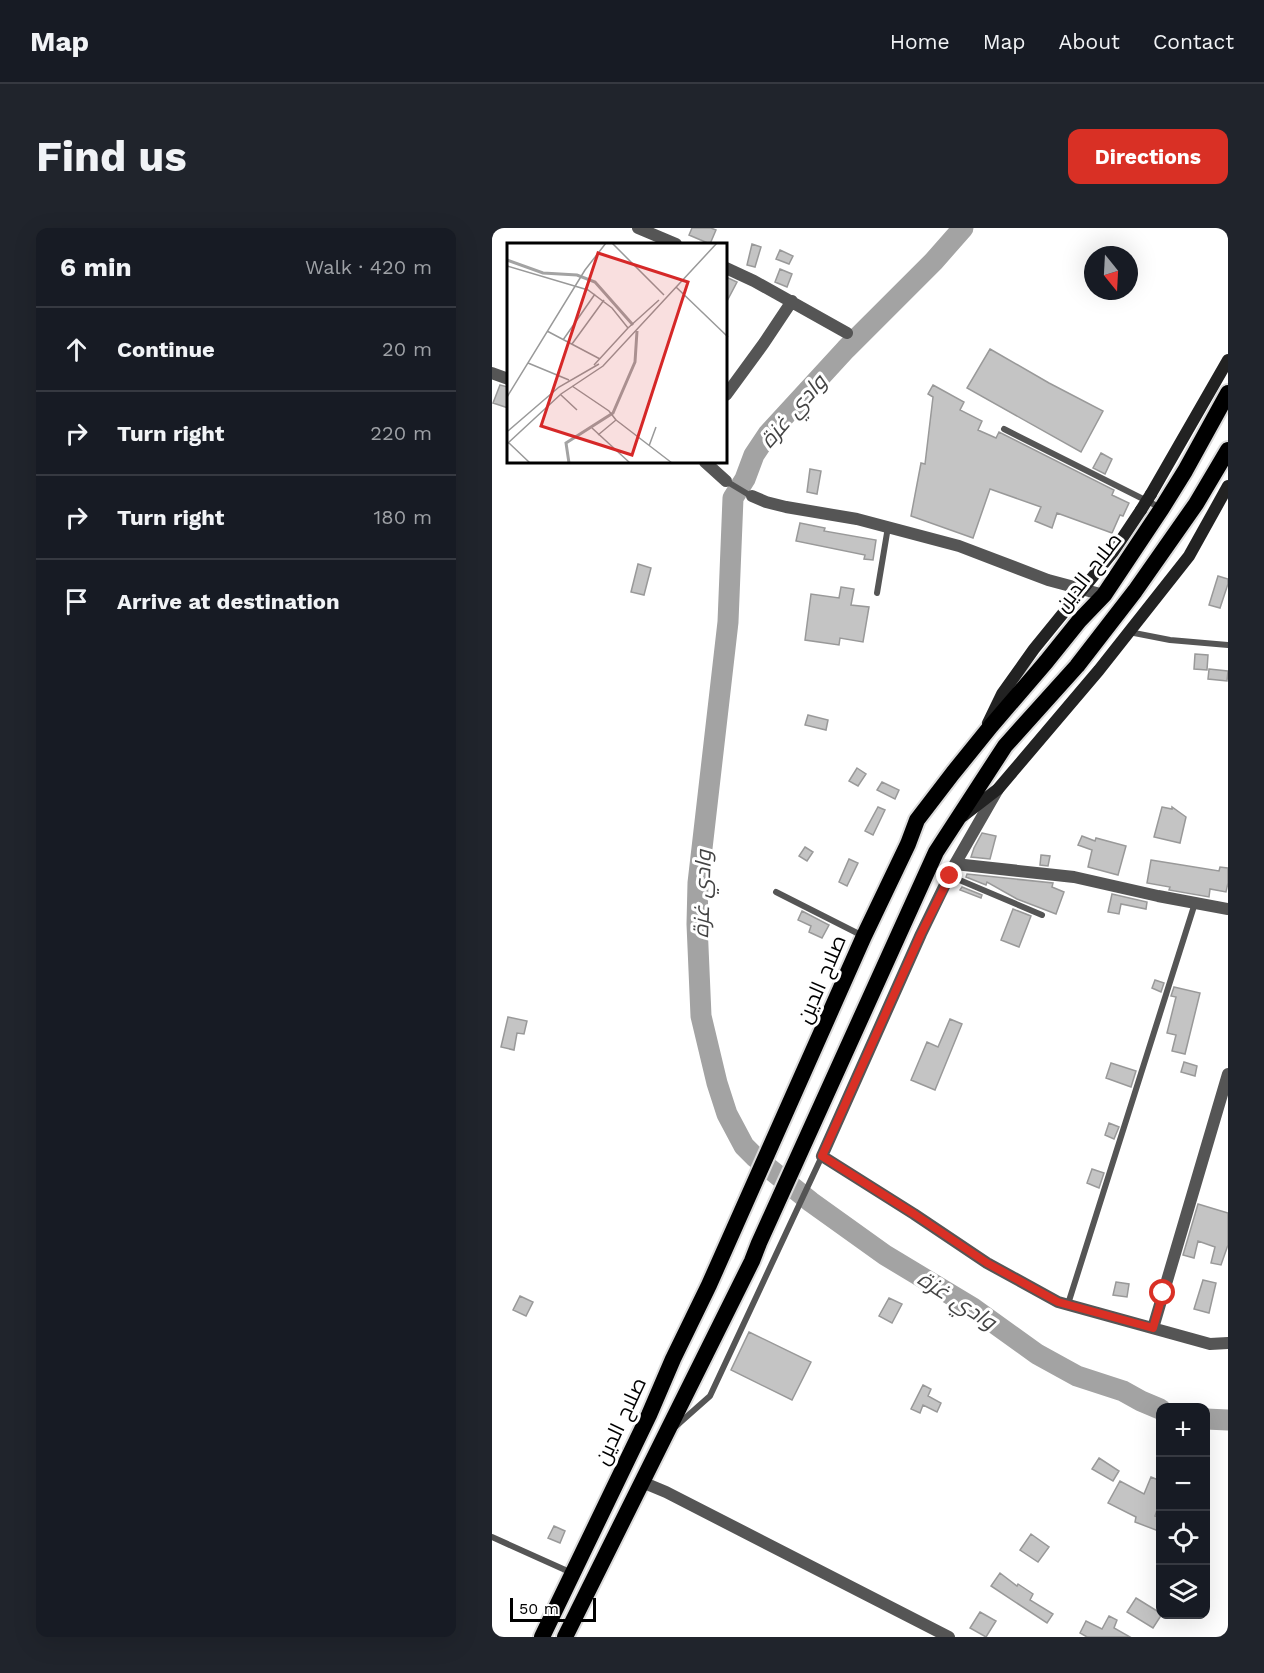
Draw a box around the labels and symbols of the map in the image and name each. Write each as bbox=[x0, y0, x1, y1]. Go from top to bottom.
inset map bbox=[507, 243, 728, 464]
north arrow bbox=[1084, 246, 1138, 300]
water label: وادي غزة bbox=[755, 368, 836, 456]
street label: صلاح الدين bbox=[1049, 527, 1128, 618]
water label: وادي غزة bbox=[688, 848, 721, 939]
route end bbox=[936, 862, 962, 888]
street label: صلاح الدين bbox=[791, 931, 853, 1028]
water label: وادي غزة bbox=[911, 1266, 1002, 1340]
route start bbox=[1149, 1279, 1175, 1305]
street label: صلاح الدين bbox=[589, 1373, 653, 1470]
scale bar bbox=[510, 1595, 596, 1622]

